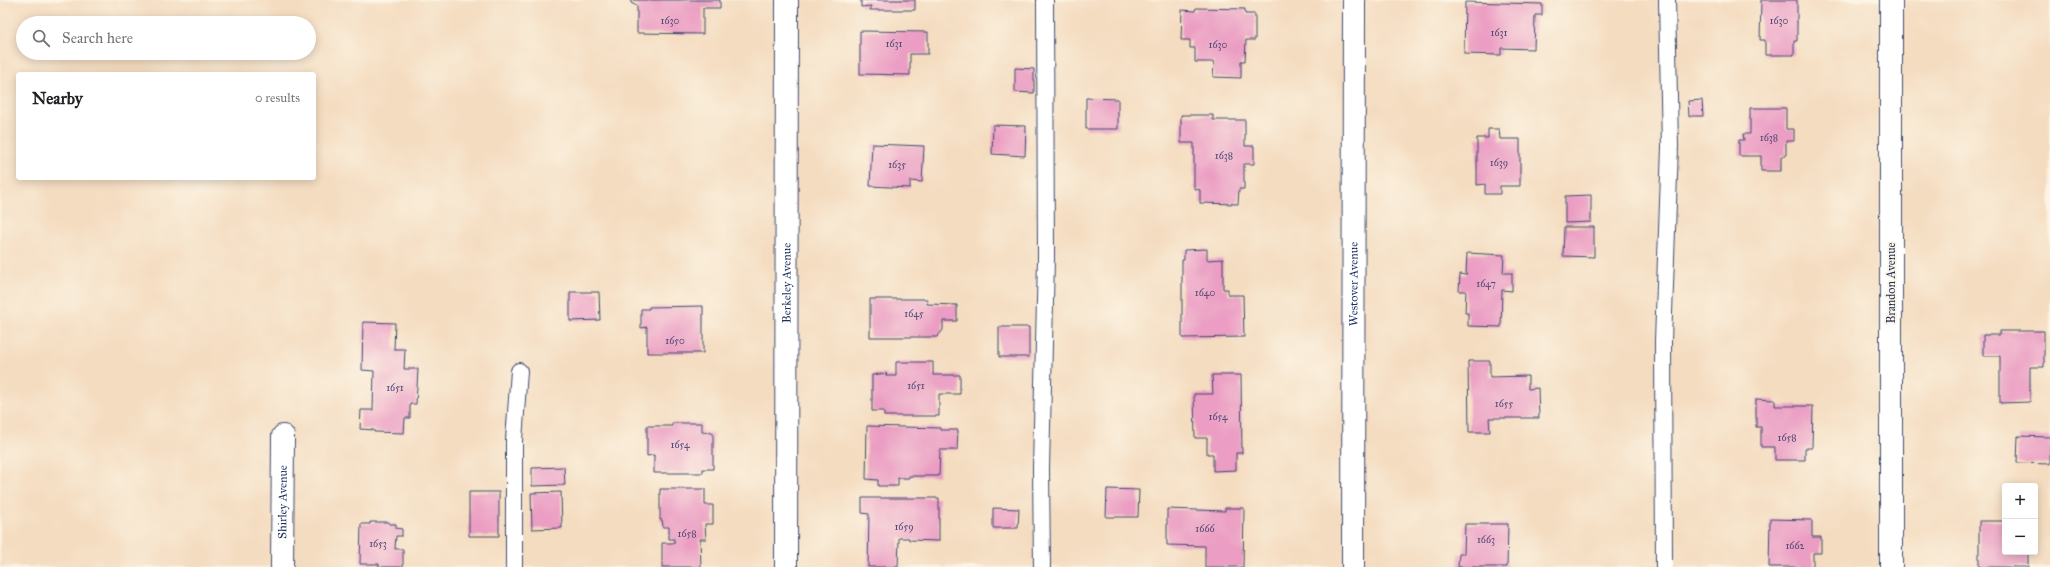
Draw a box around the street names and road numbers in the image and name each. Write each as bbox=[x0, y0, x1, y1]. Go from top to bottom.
street label: Westover Avenue bbox=[1346, 242, 1361, 326]
street label: Brandon Avenue bbox=[1884, 242, 1898, 324]
street label: Berkeley Avenue bbox=[779, 243, 794, 323]
street label: Shirley Avenue bbox=[275, 465, 290, 539]

